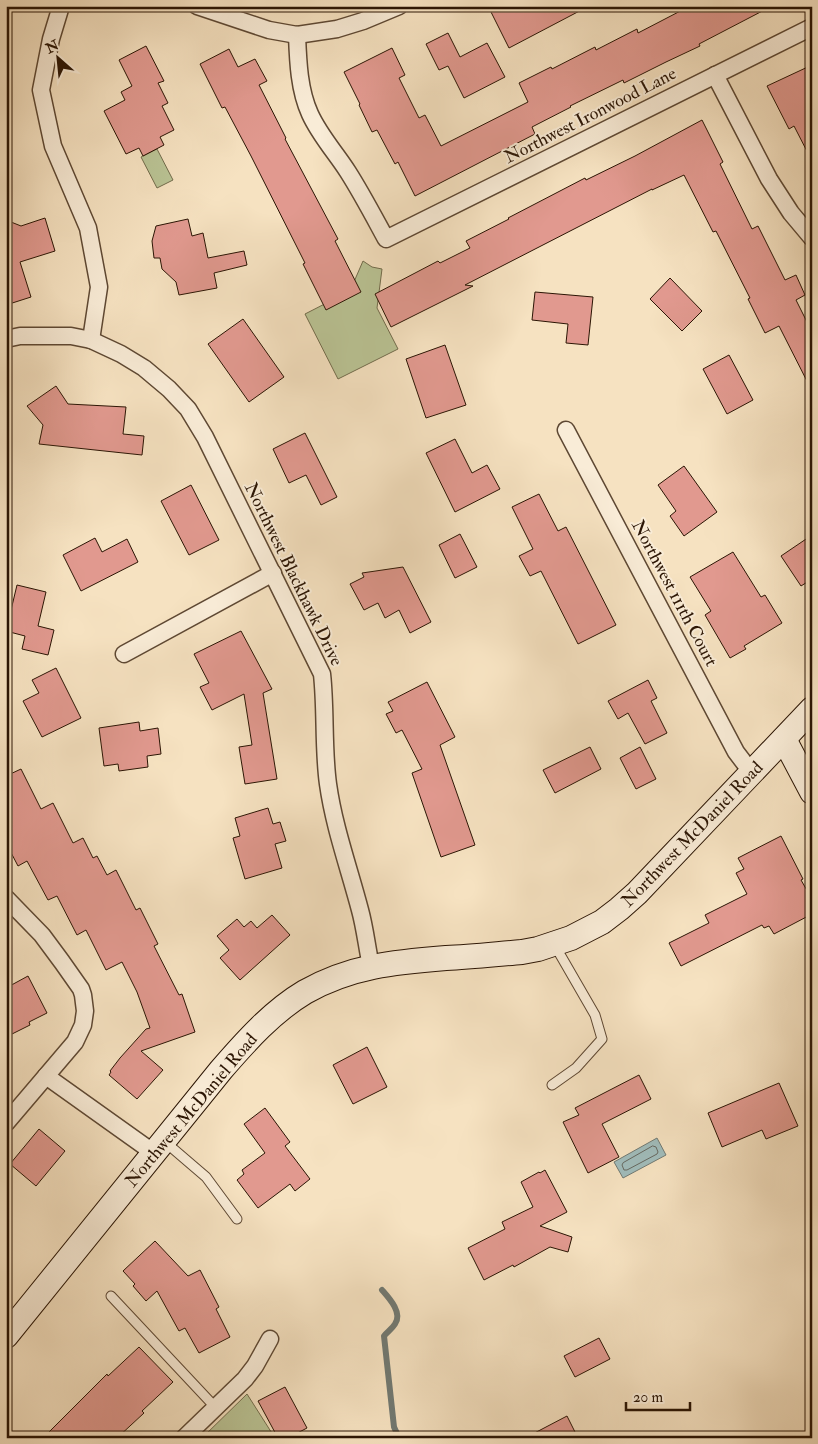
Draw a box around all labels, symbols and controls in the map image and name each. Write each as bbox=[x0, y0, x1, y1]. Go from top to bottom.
north arrow bbox=[32, 32, 82, 82]
text: N bbox=[42, 36, 62, 58]
street label: Northwest Ironwood Lane bbox=[500, 62, 681, 169]
street label: Northwest Blackhawk Drive bbox=[239, 479, 348, 670]
street label: Northwest 111th Court bbox=[626, 516, 723, 671]
street label: Northwest McDaniel Road bbox=[617, 756, 768, 912]
street label: Northwest McDaniel Road bbox=[120, 1028, 263, 1192]
scale bar bbox=[626, 1379, 689, 1411]
text: 20 m bbox=[633, 1388, 663, 1407]

